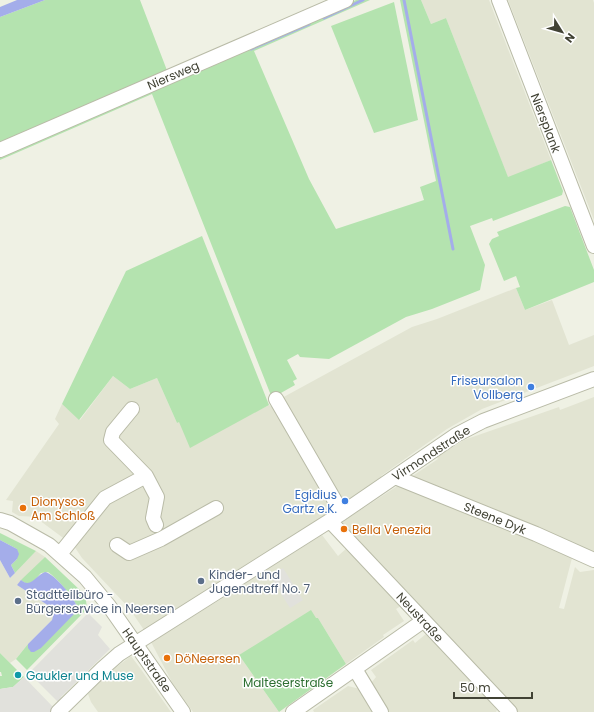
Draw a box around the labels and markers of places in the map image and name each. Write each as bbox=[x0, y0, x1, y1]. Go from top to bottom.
place label: Friseursalon Vollberg bbox=[451, 372, 523, 403]
marker: Friseursalon Vollberg bbox=[526, 382, 536, 392]
place label: Egidius Gartz e.K. bbox=[282, 486, 337, 517]
place label: Dionysos Am Schloß bbox=[31, 493, 95, 524]
marker: Egidius Gartz e.K. bbox=[340, 496, 350, 506]
marker: Dionysos Am Schloß bbox=[18, 503, 28, 513]
place label: Bella Venezia bbox=[352, 521, 431, 538]
marker: Bella Venezia bbox=[339, 524, 349, 534]
place label: Kinder- und Jugendtreff No. 7 bbox=[209, 566, 311, 597]
marker: Kinder- und Jugendtreff No. 7 bbox=[196, 576, 206, 586]
place label: Stadtteilbüro - Bürgerservice in Neersen bbox=[26, 586, 174, 617]
marker: Stadtteilbüro - Bürgerservice in Neersen bbox=[13, 596, 23, 606]
place label: DöNeersen bbox=[175, 650, 240, 667]
marker: DöNeersen bbox=[162, 653, 172, 663]
place label: Gaukler und Muse bbox=[26, 667, 134, 684]
marker: Gaukler und Muse bbox=[13, 670, 23, 680]

